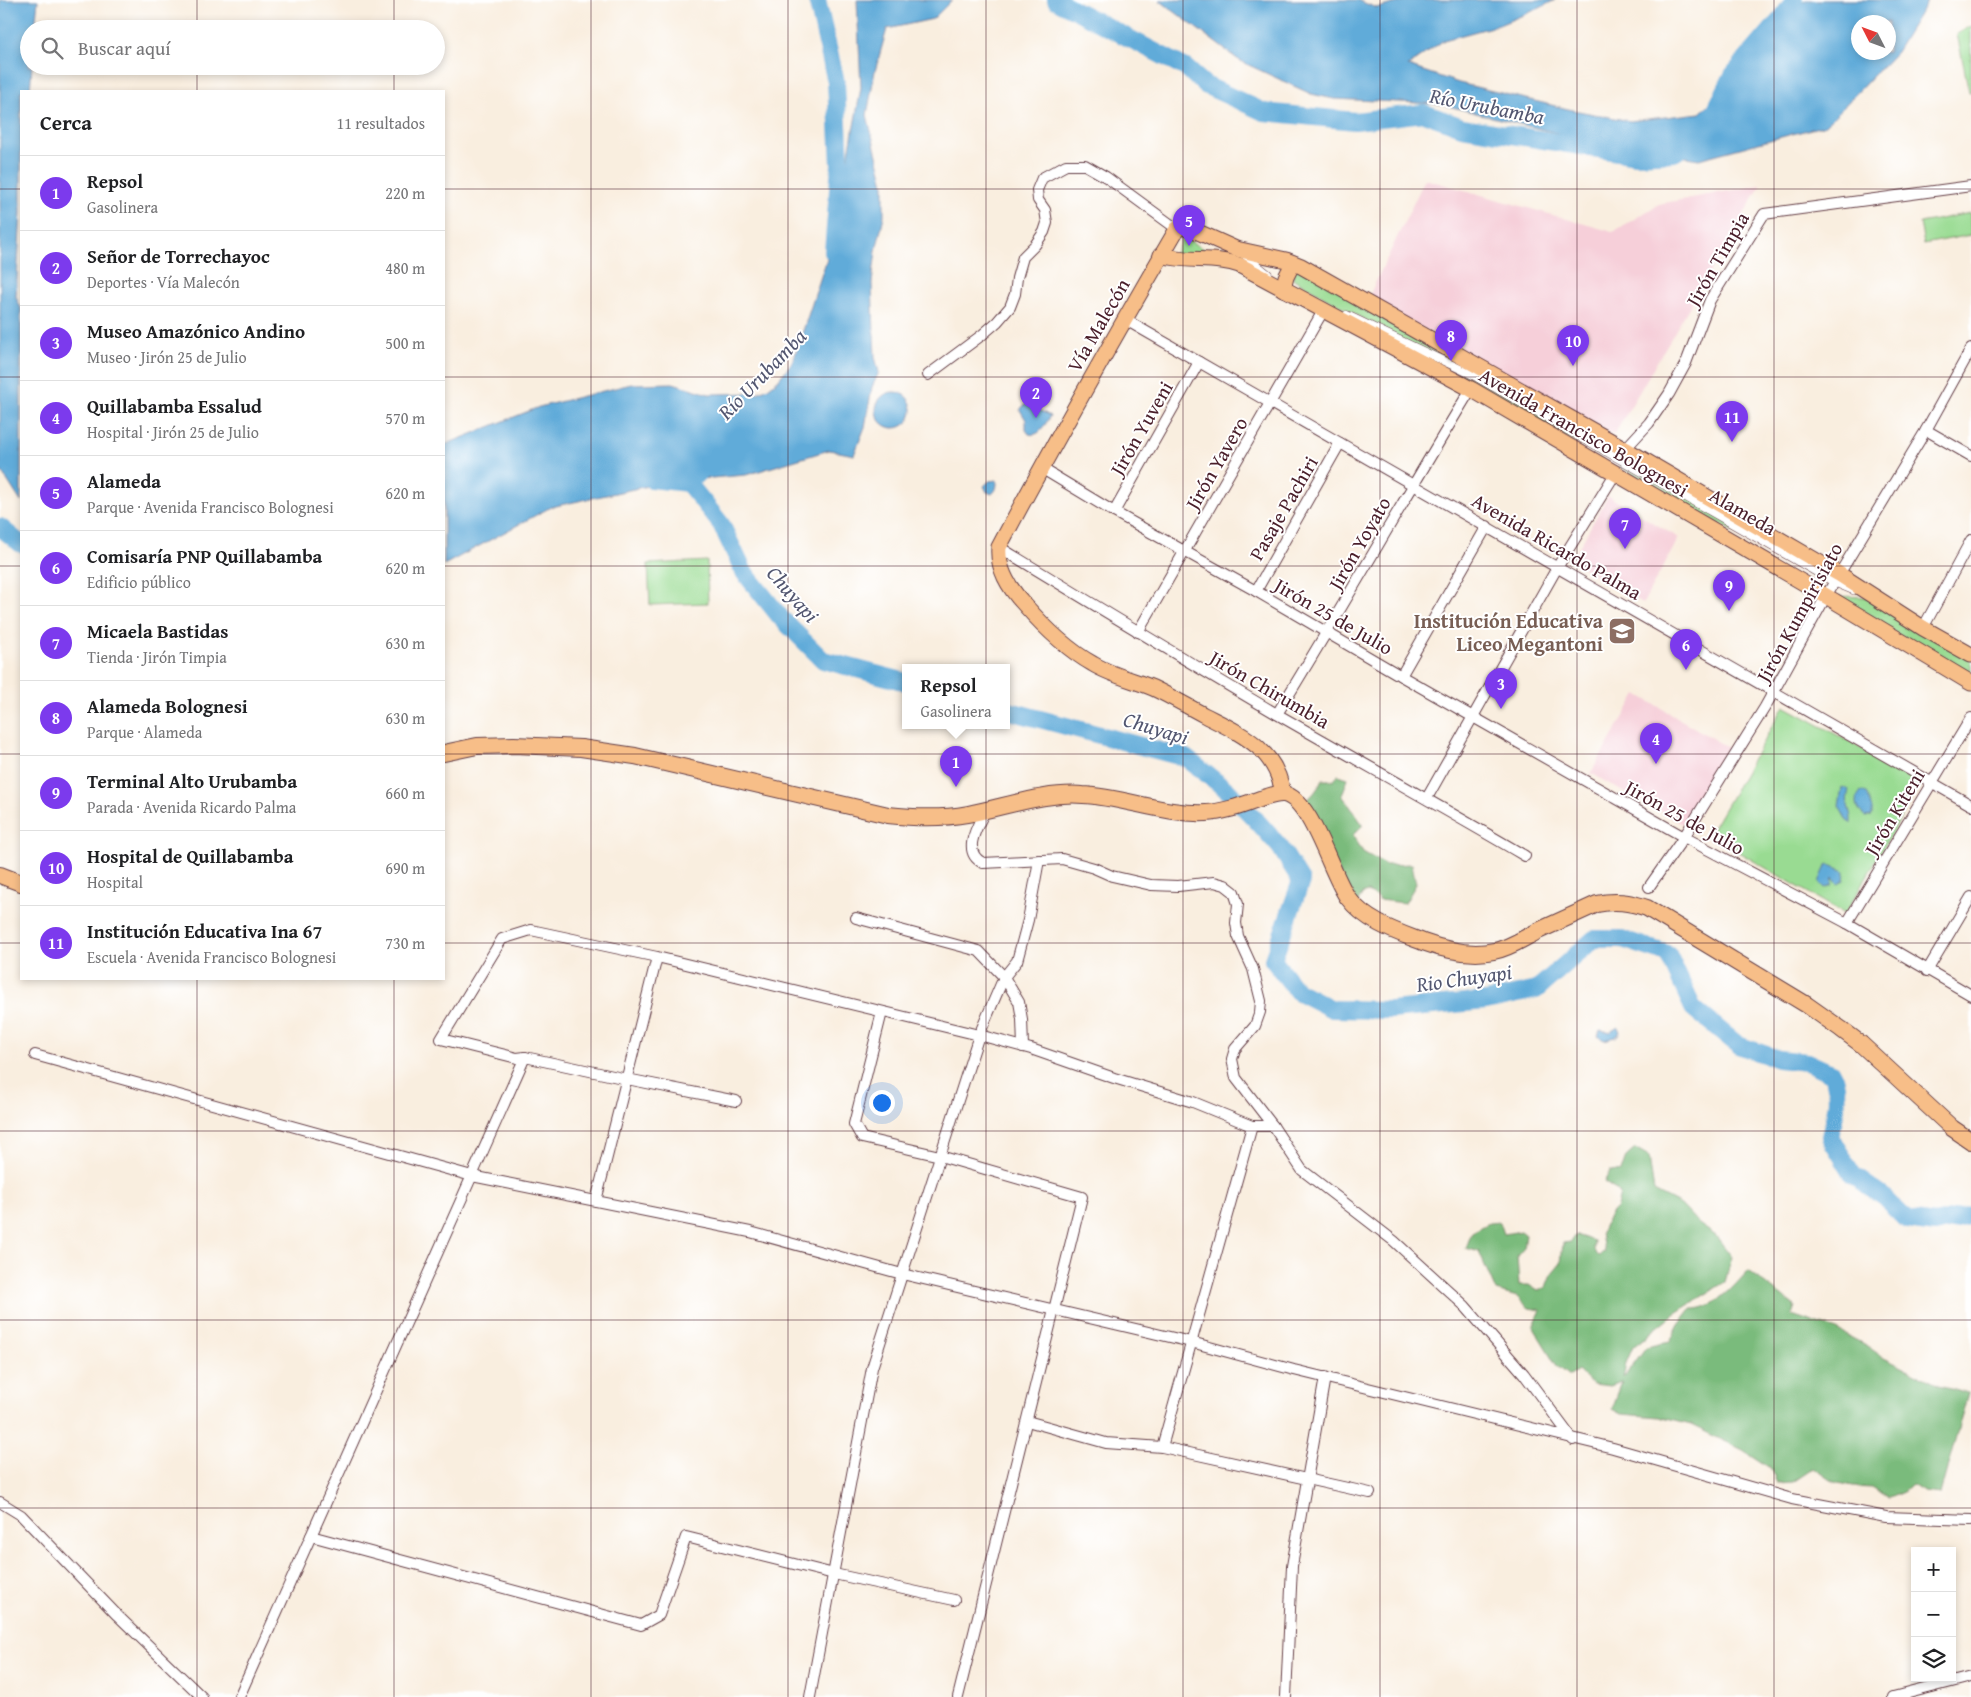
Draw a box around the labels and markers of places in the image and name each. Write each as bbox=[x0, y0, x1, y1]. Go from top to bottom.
pin: 5 bbox=[1173, 205, 1205, 246]
pin: 8 bbox=[1435, 320, 1467, 361]
pin: 10 bbox=[1557, 325, 1589, 366]
pin: 2 bbox=[1020, 377, 1052, 418]
pin: 11 bbox=[1716, 401, 1748, 442]
pin: 7 bbox=[1609, 508, 1641, 549]
pin: 9 bbox=[1713, 570, 1745, 611]
place label: Institución Educativa Liceo Megantoni bbox=[1414, 606, 1604, 658]
school or university icon: Institución Educativa Liceo Megantoni bbox=[1607, 616, 1637, 646]
pin: 6 bbox=[1670, 629, 1702, 670]
pin: 3 bbox=[1485, 668, 1517, 709]
pin: 4 bbox=[1640, 723, 1672, 764]
pin: 1 bbox=[940, 746, 972, 787]

